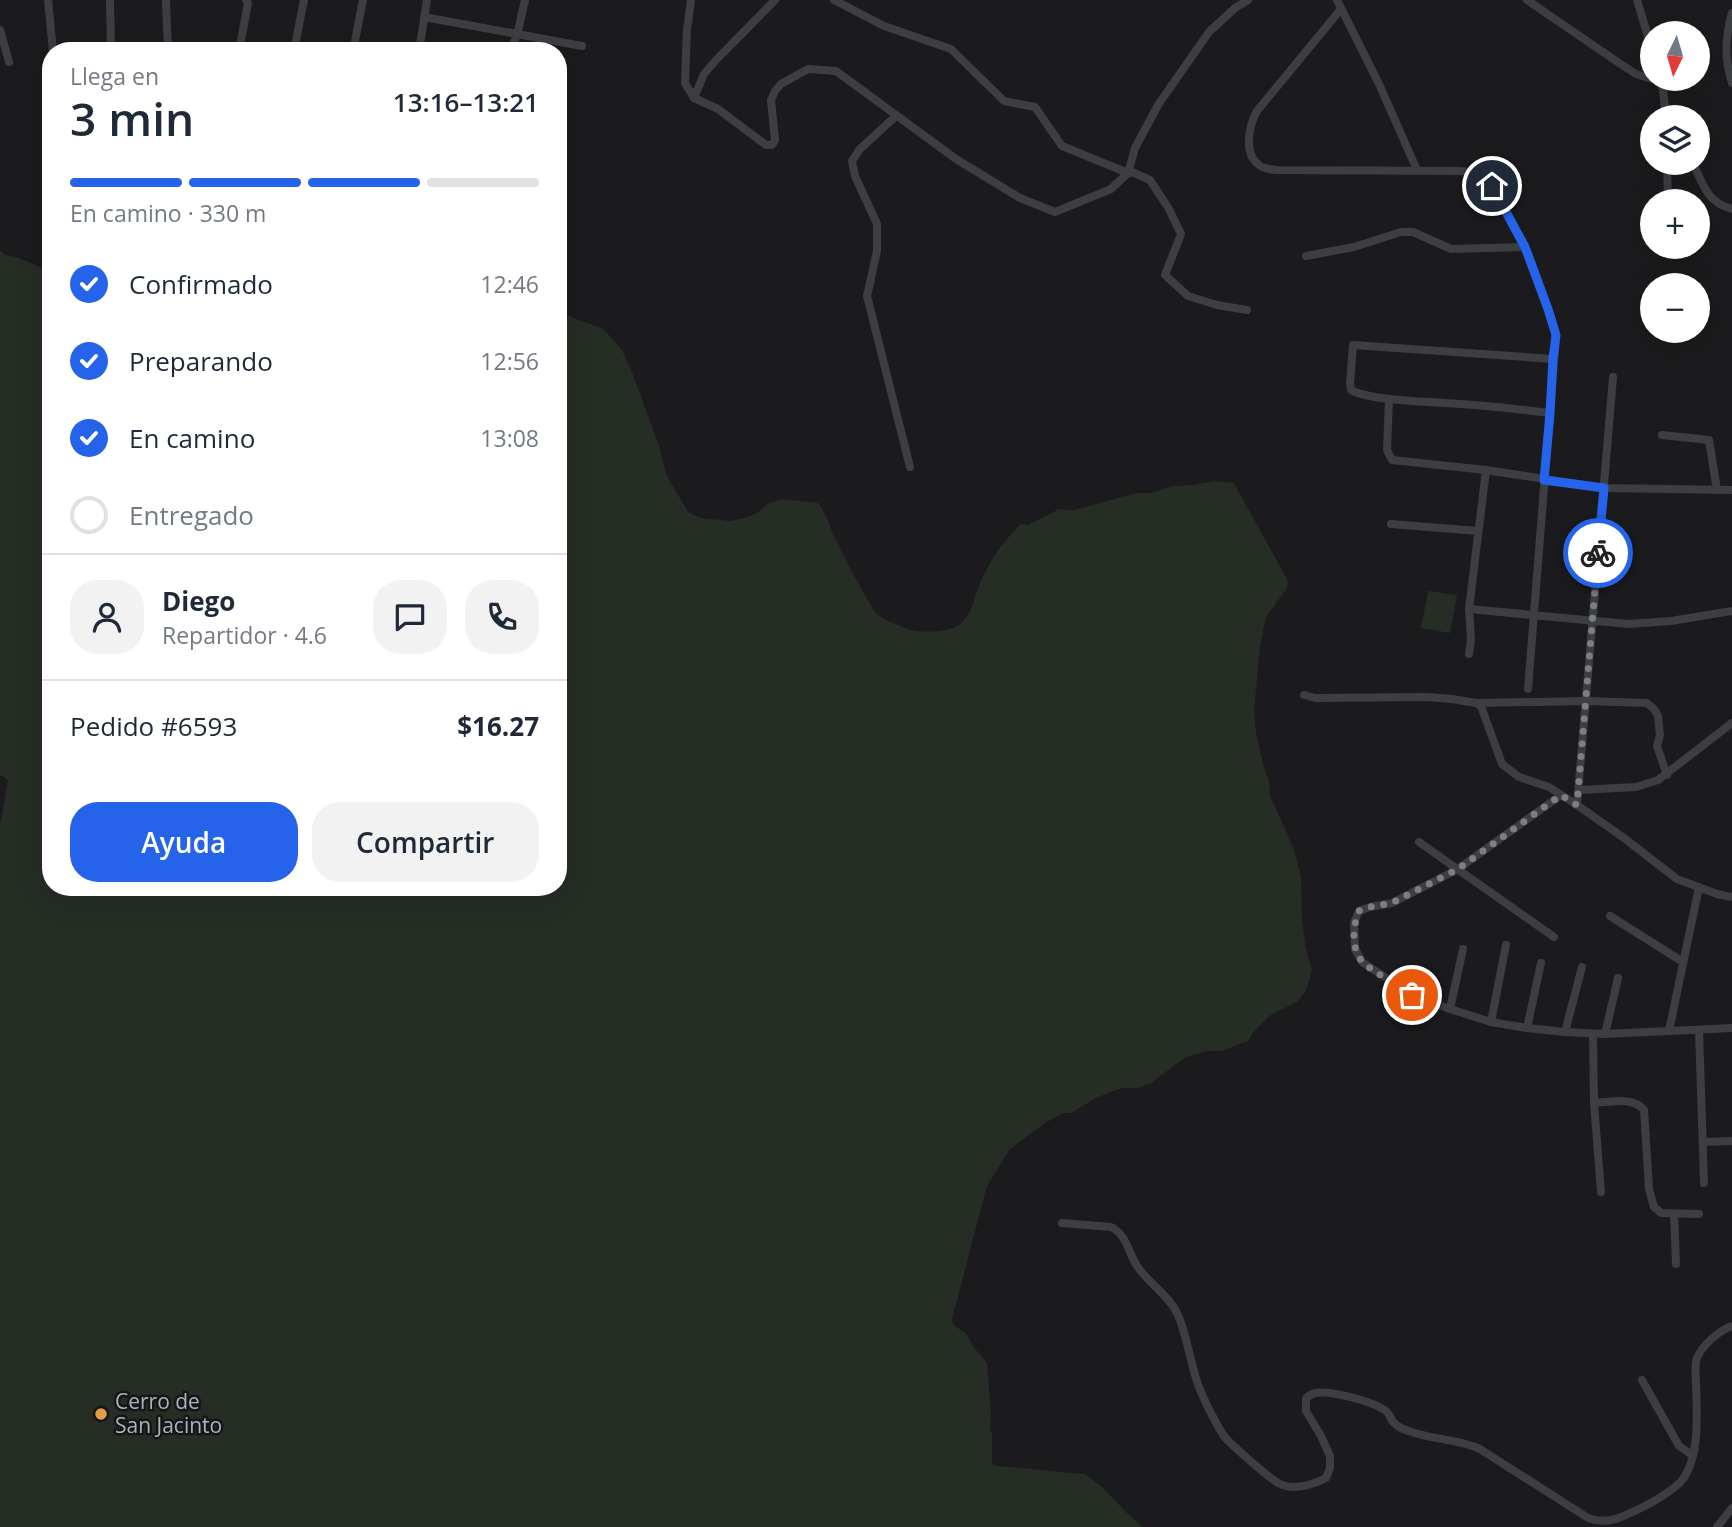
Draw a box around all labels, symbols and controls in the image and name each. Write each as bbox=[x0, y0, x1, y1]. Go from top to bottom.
north arrow bbox=[1640, 21, 1710, 91]
map controls bbox=[1640, 21, 1710, 343]
text: Llega en bbox=[70, 60, 159, 92]
text: 13:16–13:21 bbox=[393, 84, 539, 120]
text: 3 min bbox=[70, 87, 194, 149]
button: layers bbox=[1640, 105, 1710, 175]
pin bbox=[1462, 156, 1522, 216]
icon: home bbox=[1473, 167, 1511, 205]
button: + bbox=[1640, 189, 1710, 259]
text: En camino · 330 m bbox=[70, 197, 266, 229]
icon: check bbox=[70, 265, 108, 303]
text: Confirmado bbox=[129, 266, 273, 302]
text: 12:46 bbox=[480, 268, 539, 300]
button: − bbox=[1640, 273, 1710, 343]
icon: check bbox=[70, 342, 108, 380]
text: Preparando bbox=[129, 343, 273, 379]
text: 12:56 bbox=[480, 345, 539, 377]
icon: check bbox=[70, 419, 108, 457]
text: En camino bbox=[129, 420, 255, 456]
text: 13:08 bbox=[480, 422, 539, 454]
text: Entregado bbox=[129, 497, 254, 533]
courier bbox=[1563, 518, 1633, 588]
icon: bike bbox=[1579, 534, 1617, 572]
button: person bbox=[70, 580, 144, 654]
button: chat bbox=[373, 580, 447, 654]
button: phone bbox=[465, 580, 539, 654]
text: Diego bbox=[162, 583, 235, 619]
text: Repartidor · 4.6 bbox=[162, 619, 327, 651]
text: Pedido #6593 bbox=[70, 708, 237, 744]
text: $16.27 bbox=[457, 708, 539, 744]
button: Ayuda bbox=[70, 802, 298, 882]
button: Compartir bbox=[312, 802, 539, 882]
pin bbox=[1382, 965, 1442, 1025]
icon: bag bbox=[1393, 976, 1431, 1014]
place label: Cerro de San Jacinto bbox=[115, 1387, 222, 1439]
marker: Cerro de San Jacinto bbox=[93, 1406, 109, 1422]

